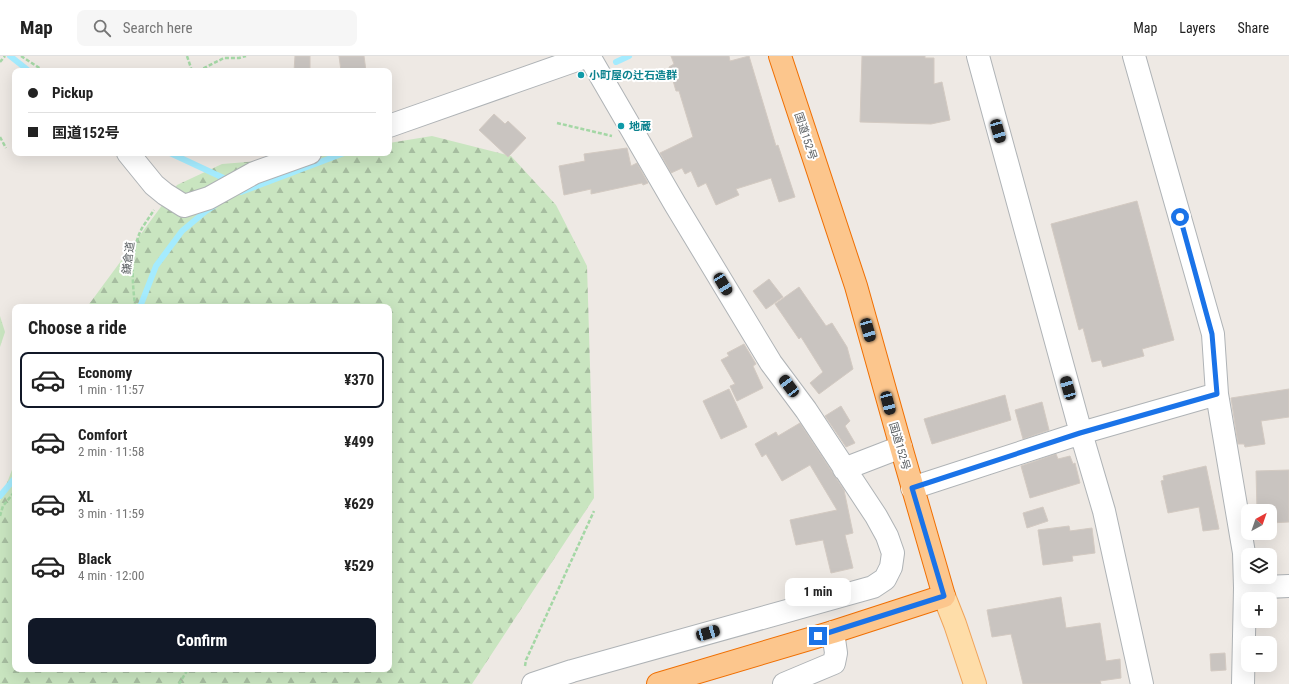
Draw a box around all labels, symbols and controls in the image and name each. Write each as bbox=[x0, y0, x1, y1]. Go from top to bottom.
search box bbox=[77, 10, 357, 46]
text: Map bbox=[20, 16, 53, 39]
icon: search bbox=[91, 17, 113, 39]
text: Search here bbox=[123, 19, 193, 37]
text: Map bbox=[1133, 20, 1157, 36]
text: Layers bbox=[1179, 20, 1216, 36]
text: Share bbox=[1238, 20, 1269, 36]
place label: 小町屋の辻石造群 bbox=[589, 69, 677, 82]
marker: 小町屋の辻石造群 bbox=[576, 70, 586, 80]
text: Pickup bbox=[52, 84, 93, 102]
street label: 国道152号 bbox=[792, 111, 819, 162]
car bbox=[989, 118, 1007, 144]
place label: 地蔵 bbox=[629, 120, 651, 133]
marker: 地蔵 bbox=[616, 121, 626, 131]
text: 国道152号 bbox=[52, 124, 120, 142]
route start bbox=[1171, 208, 1189, 226]
street label: 鎌倉道 bbox=[120, 241, 137, 275]
car bbox=[712, 271, 734, 297]
text: Choose a ride bbox=[28, 317, 127, 338]
car bbox=[859, 317, 877, 343]
icon: car bbox=[30, 362, 66, 398]
text: Economy bbox=[78, 364, 132, 382]
text: ¥370 bbox=[344, 371, 374, 389]
car bbox=[777, 373, 801, 399]
car bbox=[1059, 375, 1077, 401]
text: 1 min · 11:57 bbox=[78, 382, 144, 397]
car bbox=[879, 390, 897, 416]
street label: 国道152号 bbox=[886, 421, 913, 472]
icon: car bbox=[30, 424, 66, 460]
text: Comfort bbox=[78, 426, 127, 444]
text: ¥499 bbox=[344, 433, 374, 451]
text: 2 min · 11:58 bbox=[78, 444, 144, 459]
icon: car bbox=[30, 486, 66, 522]
text: XL bbox=[78, 488, 94, 506]
text: ¥629 bbox=[344, 495, 374, 513]
north arrow bbox=[1241, 504, 1277, 540]
map controls bbox=[1241, 504, 1277, 672]
text: 3 min · 11:59 bbox=[78, 506, 144, 521]
icon: car bbox=[30, 548, 66, 584]
button: layers bbox=[1241, 548, 1277, 584]
text: Black bbox=[78, 550, 111, 568]
text: ¥529 bbox=[344, 557, 374, 575]
text: 4 min · 12:00 bbox=[78, 568, 144, 583]
callout: 1 min bbox=[785, 578, 851, 606]
text: 1 min bbox=[804, 584, 832, 599]
button: + bbox=[1241, 592, 1277, 628]
button: Confirm bbox=[28, 618, 376, 664]
car bbox=[695, 624, 721, 642]
route end bbox=[809, 627, 827, 645]
button: − bbox=[1241, 636, 1277, 672]

